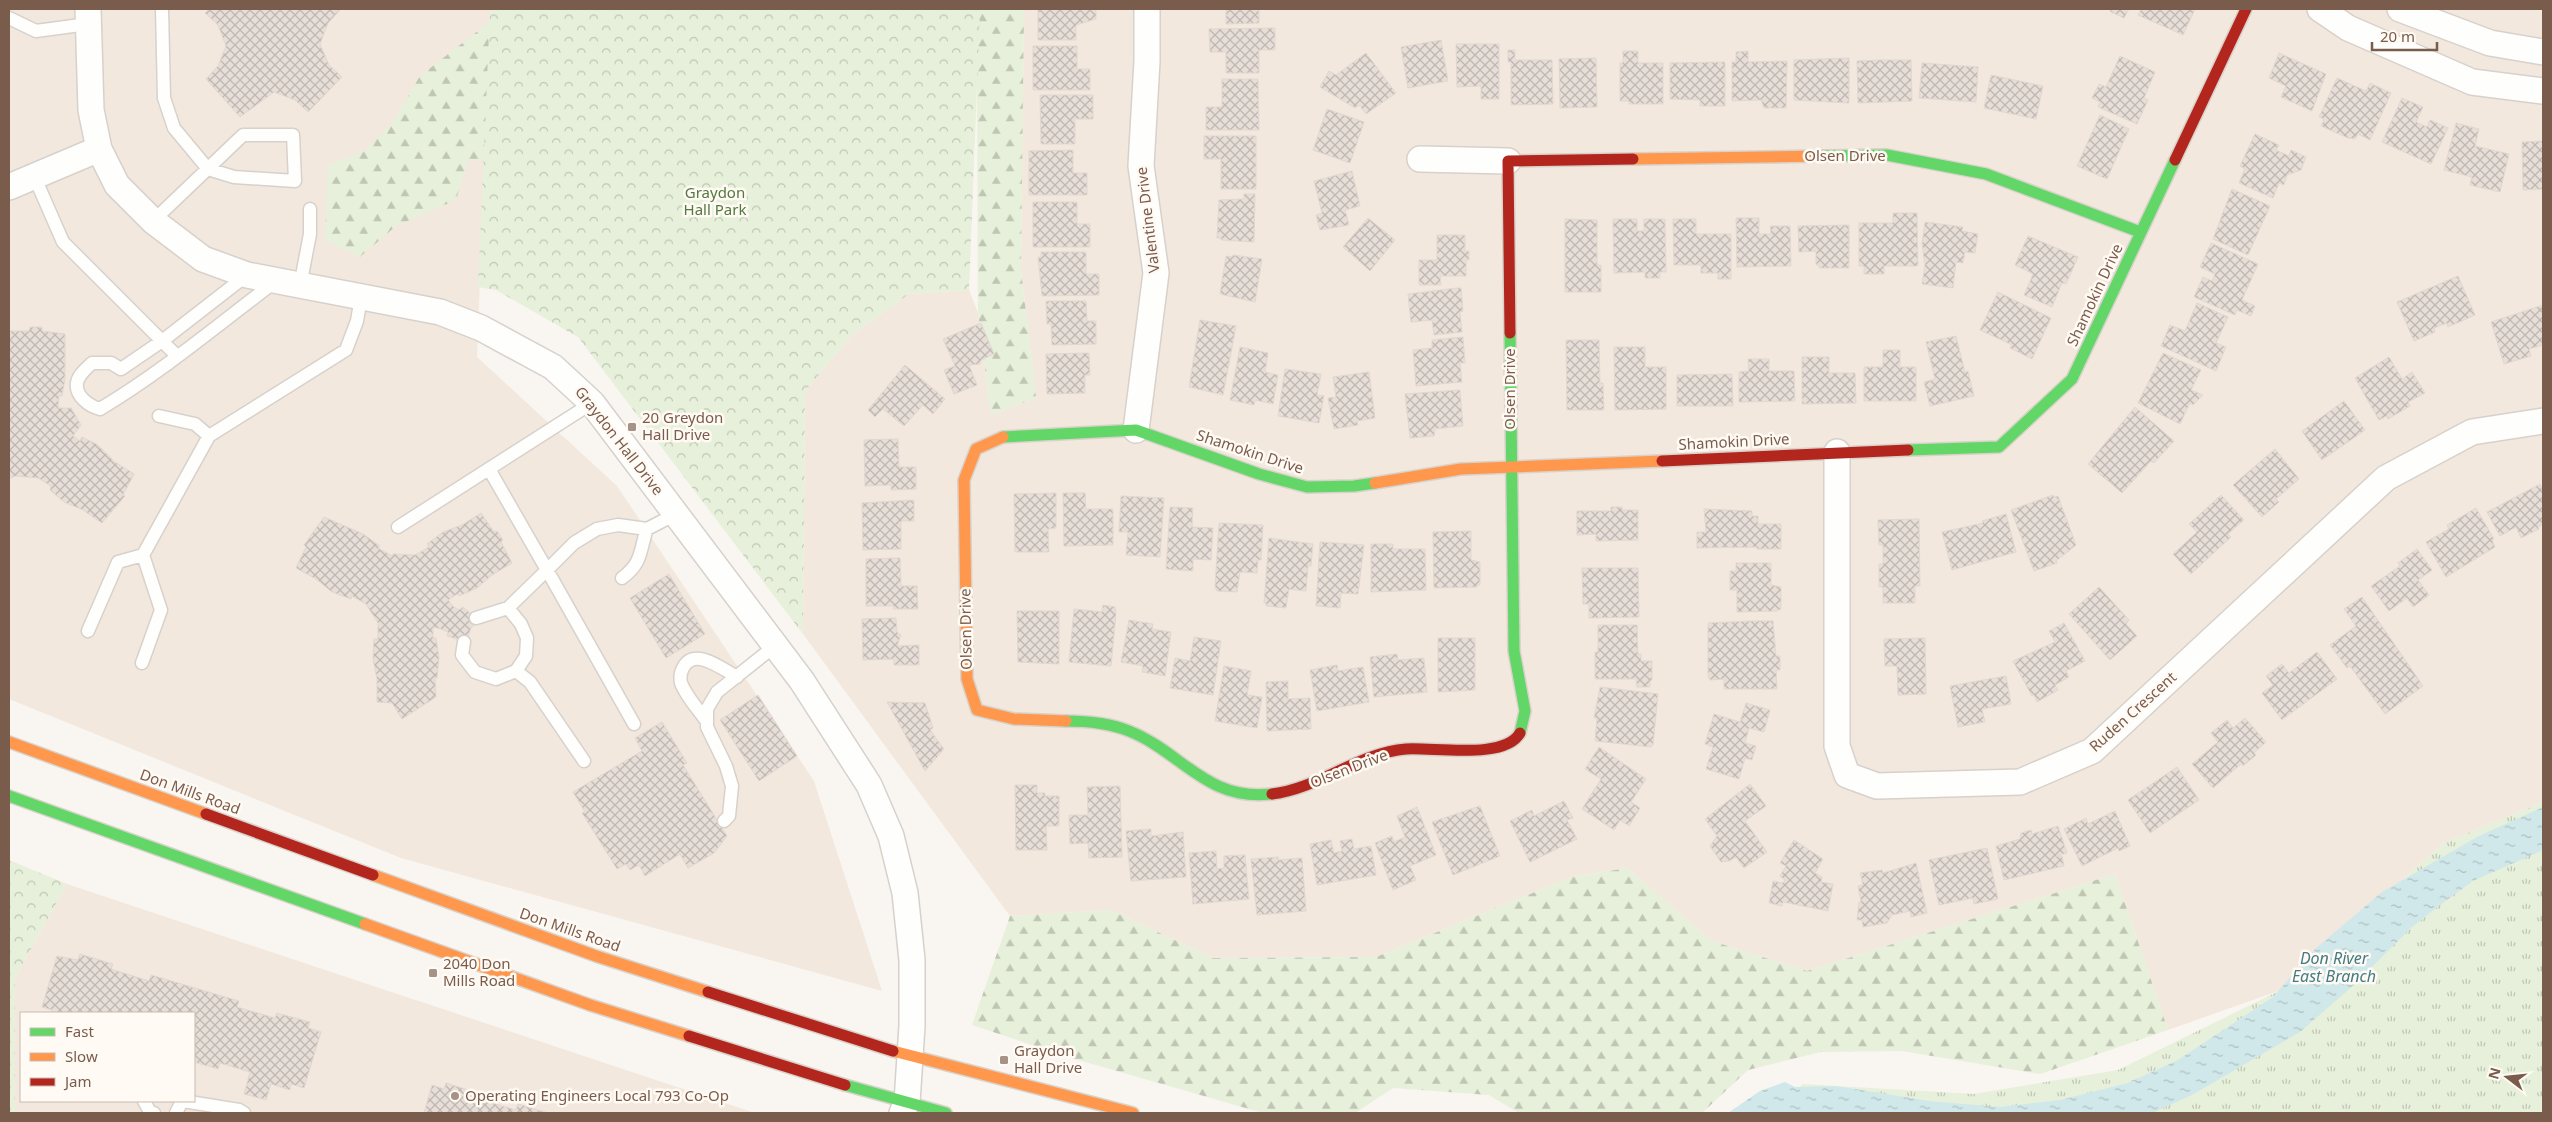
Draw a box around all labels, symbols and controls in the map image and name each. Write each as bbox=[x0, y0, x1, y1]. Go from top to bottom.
scale bar bbox=[2372, 20, 2437, 52]
text: 20 m bbox=[2380, 26, 2415, 46]
street label: Olsen Drive bbox=[1804, 145, 1886, 165]
street label: Valentine Drive bbox=[1131, 166, 1163, 274]
park label: Graydon Hall Park bbox=[684, 182, 746, 219]
street label: Shamokin Drive bbox=[2062, 240, 2127, 349]
street label: Olsen Drive bbox=[1499, 348, 1519, 430]
street label: Graydon Hall Drive bbox=[571, 382, 668, 499]
place label: 20 Greydon Hall Drive bbox=[642, 407, 723, 444]
marker: 20 Greydon Hall Drive bbox=[626, 421, 638, 433]
street label: Shamokin Drive bbox=[1194, 424, 1306, 478]
street label: Shamokin Drive bbox=[1678, 428, 1790, 454]
street label: Olsen Drive bbox=[954, 588, 976, 670]
street label: Ruden Crescent bbox=[2084, 666, 2181, 756]
street label: Olsen Drive bbox=[1307, 744, 1390, 792]
street label: Don Mills Road bbox=[137, 764, 243, 819]
street label: Don Mills Road bbox=[517, 902, 623, 956]
water label: Don River East Branch bbox=[2292, 947, 2376, 987]
place label: 2040 Don Mills Road bbox=[443, 953, 515, 990]
marker: 2040 Don Mills Road bbox=[427, 967, 439, 979]
legend bbox=[20, 1012, 195, 1102]
text: Fast bbox=[65, 1021, 94, 1041]
place label: Graydon Hall Drive bbox=[1014, 1040, 1082, 1077]
text: Slow bbox=[65, 1046, 98, 1066]
north arrow bbox=[2482, 1052, 2532, 1102]
marker: Graydon Hall Drive bbox=[998, 1054, 1010, 1066]
text: N bbox=[2483, 1065, 2505, 1081]
text: Jam bbox=[63, 1071, 92, 1091]
place label: Operating Engineers Local 793 Co-Op bbox=[465, 1085, 729, 1105]
marker: Operating Engineers Local 793 Co-Op bbox=[449, 1090, 461, 1102]

